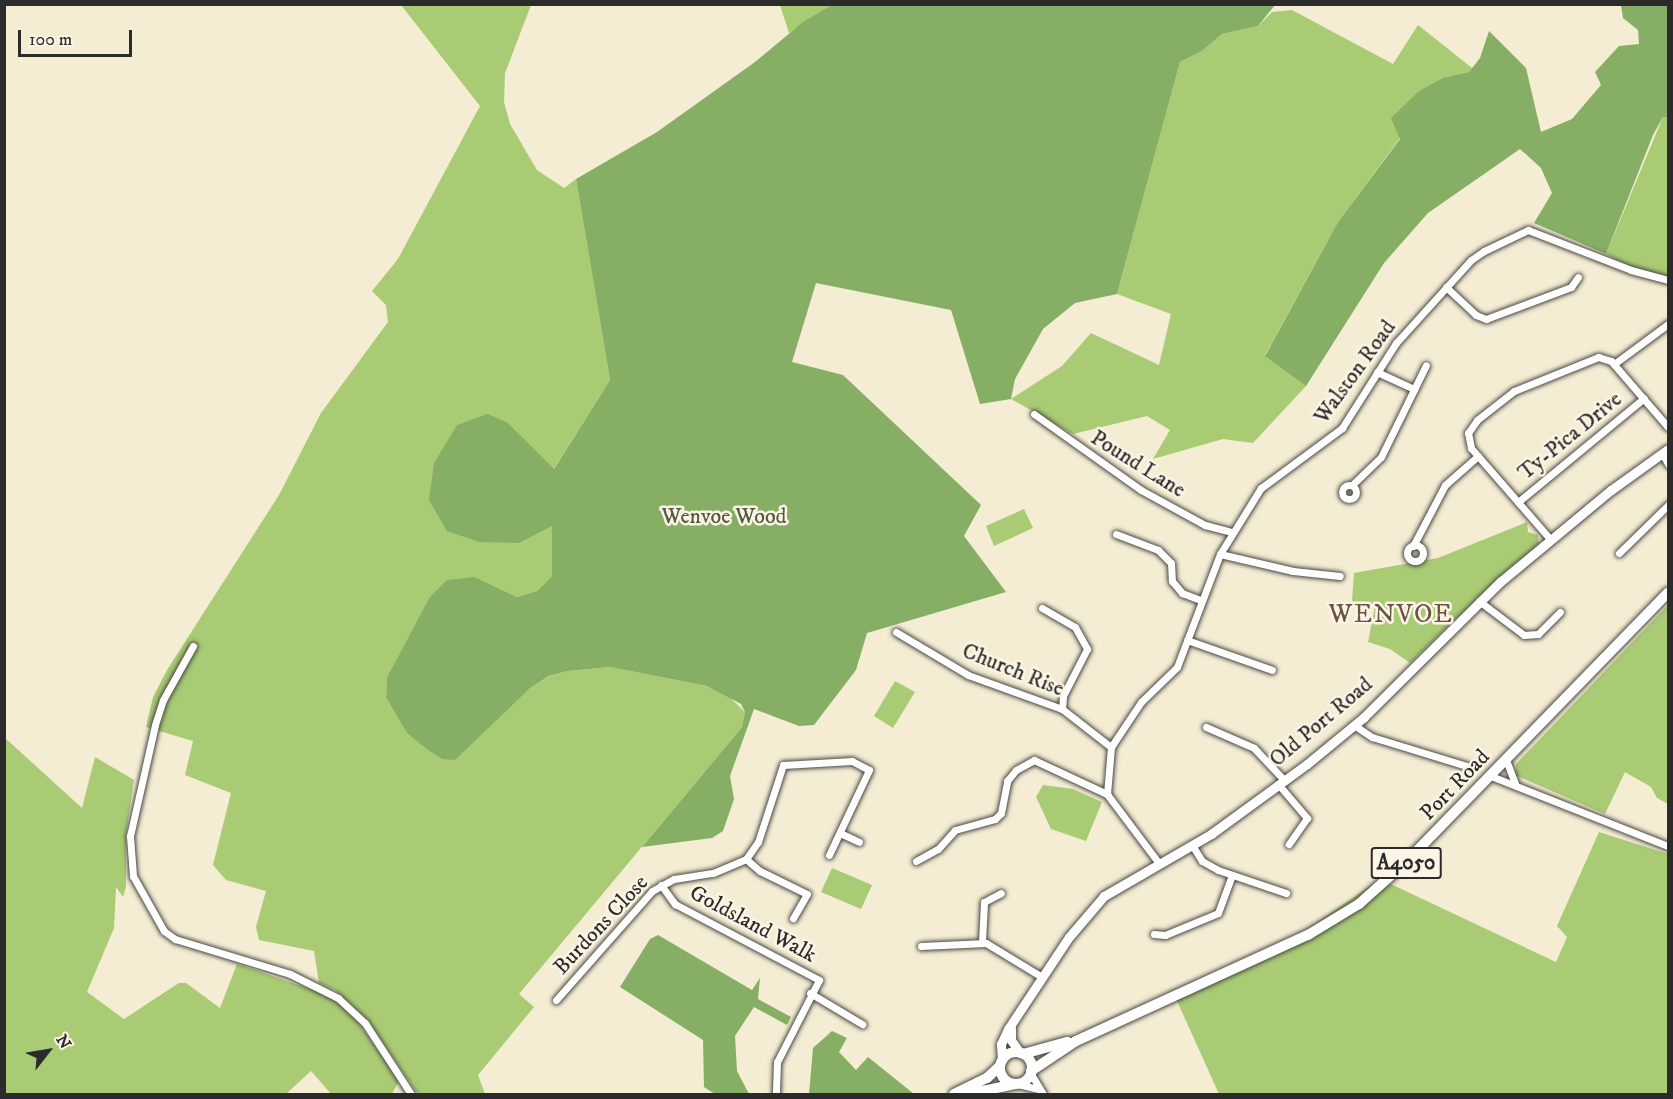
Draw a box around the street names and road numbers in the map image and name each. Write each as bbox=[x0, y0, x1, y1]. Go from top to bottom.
street label: Walston Road bbox=[1309, 315, 1401, 429]
street label: Ty-Pica Drive bbox=[1513, 386, 1627, 486]
street label: Pound Lane bbox=[1086, 425, 1190, 503]
street label: Church Rise bbox=[958, 638, 1068, 702]
street label: Old Port Road bbox=[1264, 671, 1378, 773]
street label: Port Road bbox=[1415, 744, 1495, 826]
road number: A4050 bbox=[1370, 845, 1442, 881]
street label: Burdons Close bbox=[548, 870, 654, 980]
street label: Goldsland Walk bbox=[685, 880, 821, 968]

